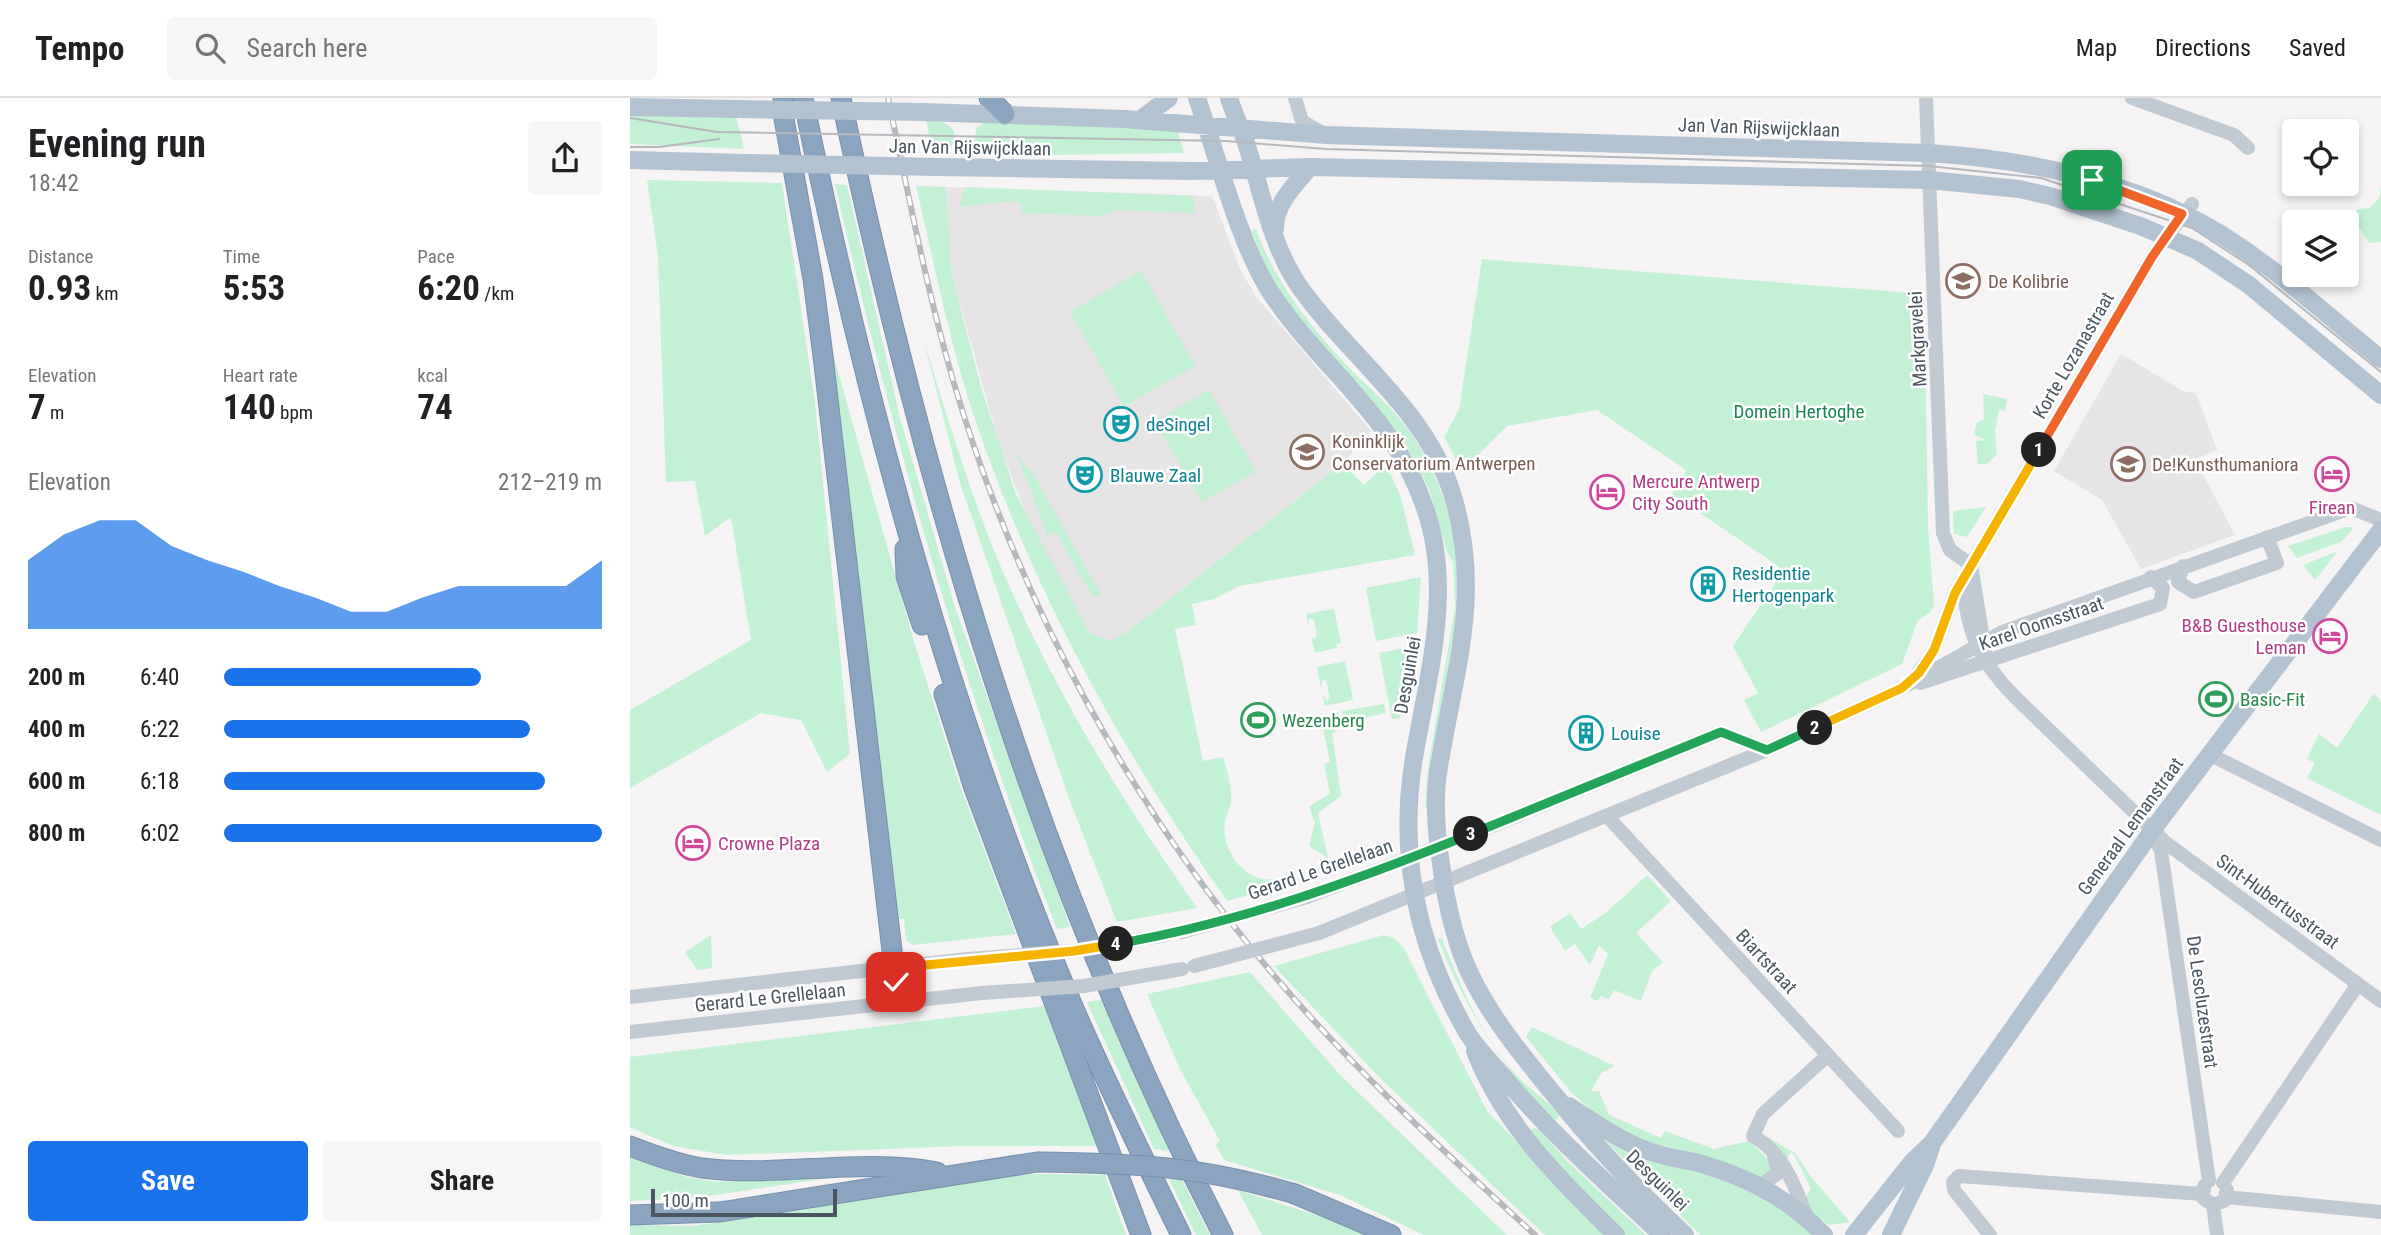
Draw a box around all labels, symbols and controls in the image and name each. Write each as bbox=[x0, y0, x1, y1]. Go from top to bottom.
search box bbox=[167, 17, 657, 80]
text: Tempo bbox=[35, 29, 125, 68]
icon: search bbox=[191, 29, 229, 67]
text: Search here bbox=[247, 33, 367, 63]
text: Map bbox=[2076, 34, 2117, 62]
text: Directions bbox=[2155, 34, 2251, 62]
text: Saved bbox=[2289, 34, 2346, 62]
street label: Jan Van Rijswijcklaan bbox=[1678, 113, 1840, 142]
map controls bbox=[2282, 119, 2359, 287]
button: locate bbox=[2282, 119, 2359, 196]
button: share bbox=[528, 121, 602, 195]
text: Evening run bbox=[28, 122, 206, 166]
street label: Jan Van Rijswijcklaan bbox=[889, 135, 1051, 160]
pin bbox=[2062, 150, 2122, 210]
icon: arrive bbox=[2073, 161, 2111, 199]
text: 18:42 bbox=[28, 170, 79, 197]
button: layers bbox=[2282, 210, 2359, 287]
text: Distance bbox=[28, 245, 93, 268]
text: Time bbox=[223, 245, 260, 268]
text: Pace bbox=[417, 245, 455, 268]
school or university icon: De Kolibrie bbox=[1944, 262, 1982, 300]
text: 0.93 bbox=[28, 268, 91, 309]
text: 5:53 bbox=[223, 268, 285, 309]
text: 6:20 bbox=[417, 268, 480, 309]
place label: De Kolibrie bbox=[1988, 270, 2069, 293]
text: km bbox=[91, 282, 118, 305]
text: /km bbox=[480, 282, 514, 305]
street label: Korte Lozanastraat bbox=[2028, 288, 2119, 423]
street label: Markgravelei bbox=[1904, 290, 1931, 387]
text: Elevation bbox=[28, 364, 96, 387]
text: Heart rate bbox=[223, 364, 298, 387]
text: kcal bbox=[417, 364, 448, 387]
text: 7 bbox=[28, 387, 46, 428]
text: 140 bbox=[223, 387, 276, 428]
text: 74 bbox=[417, 387, 453, 428]
park label: Domein Hertoghe bbox=[1734, 400, 1865, 423]
text: m bbox=[46, 401, 64, 424]
text: bpm bbox=[276, 401, 313, 424]
theatre icon: deSingel bbox=[1102, 405, 1140, 443]
place label: deSingel bbox=[1146, 413, 1210, 436]
place label: Koninklijk Conservatorium Antwerpen bbox=[1332, 430, 1535, 475]
pin: 1 bbox=[2022, 432, 2056, 468]
school or university icon: Koninklijk Conservatorium Antwerpen bbox=[1288, 433, 1326, 471]
text: 1 bbox=[2034, 438, 2043, 461]
school or university icon: De!Kunsthumaniora bbox=[2109, 445, 2147, 483]
place label: De!Kunsthumaniora bbox=[2152, 453, 2299, 476]
hotel icon: Firean bbox=[2313, 455, 2351, 493]
theatre icon: Blauwe Zaal bbox=[1066, 456, 1104, 494]
place label: Blauwe Zaal bbox=[1110, 464, 1201, 487]
text: Elevation bbox=[28, 469, 111, 496]
text: 212–219 m bbox=[498, 469, 602, 496]
place label: Mercure Antwerp City South bbox=[1632, 470, 1760, 515]
hotel icon: Mercure Antwerp City South bbox=[1588, 473, 1626, 511]
place label: Firean bbox=[2309, 496, 2355, 519]
place label: Residentie Hertogenpark bbox=[1732, 562, 1835, 607]
building icon: Residentie Hertogenpark bbox=[1689, 565, 1727, 603]
street label: Karel Oomsstraat bbox=[1976, 591, 2106, 656]
place label: B&B Guesthouse Leman bbox=[2181, 614, 2306, 659]
hotel icon: B&B Guesthouse Leman bbox=[2311, 617, 2349, 655]
street label: Desguinlei bbox=[1389, 635, 1426, 716]
text: 200 m bbox=[28, 664, 85, 691]
text: 6:40 bbox=[140, 664, 179, 691]
sports icon: Basic-Fit bbox=[2197, 680, 2235, 718]
place label: Basic-Fit bbox=[2240, 688, 2305, 711]
sports icon: Wezenberg bbox=[1239, 701, 1277, 739]
place label: Wezenberg bbox=[1282, 709, 1365, 732]
pin: 2 bbox=[1798, 710, 1832, 746]
building icon: Louise bbox=[1567, 714, 1605, 752]
text: 400 m bbox=[28, 716, 85, 743]
text: 6:22 bbox=[140, 716, 179, 743]
text: 2 bbox=[1810, 716, 1819, 739]
place label: Louise bbox=[1611, 722, 1661, 745]
street label: Generaal Lemanstraat bbox=[2073, 753, 2188, 900]
text: 600 m bbox=[28, 768, 85, 795]
text: 6:18 bbox=[140, 768, 179, 795]
pin: 3 bbox=[1454, 816, 1488, 852]
text: 800 m bbox=[28, 820, 85, 847]
text: 6:02 bbox=[140, 820, 179, 847]
text: 3 bbox=[1466, 822, 1475, 845]
hotel icon: Crowne Plaza bbox=[674, 824, 712, 862]
place label: Crowne Plaza bbox=[718, 832, 820, 855]
street label: Gerard Le Grellelaan bbox=[1245, 834, 1396, 905]
street label: Sint-Hubertusstraat bbox=[2212, 849, 2344, 954]
street label: Biartstraat bbox=[1731, 925, 1802, 998]
pin: 4 bbox=[1098, 926, 1134, 962]
text: 4 bbox=[1111, 932, 1120, 955]
street label: De Lescluzestraat bbox=[2182, 934, 2223, 1070]
pin bbox=[866, 952, 926, 1012]
icon: check bbox=[877, 963, 915, 1001]
street label: Gerard Le Grellelaan bbox=[694, 978, 847, 1017]
button: Save bbox=[28, 1141, 308, 1221]
button: Share bbox=[322, 1141, 602, 1221]
street label: Desguinlei bbox=[1622, 1145, 1694, 1216]
scale bar bbox=[651, 1186, 836, 1218]
text: 100 m bbox=[662, 1189, 709, 1212]

